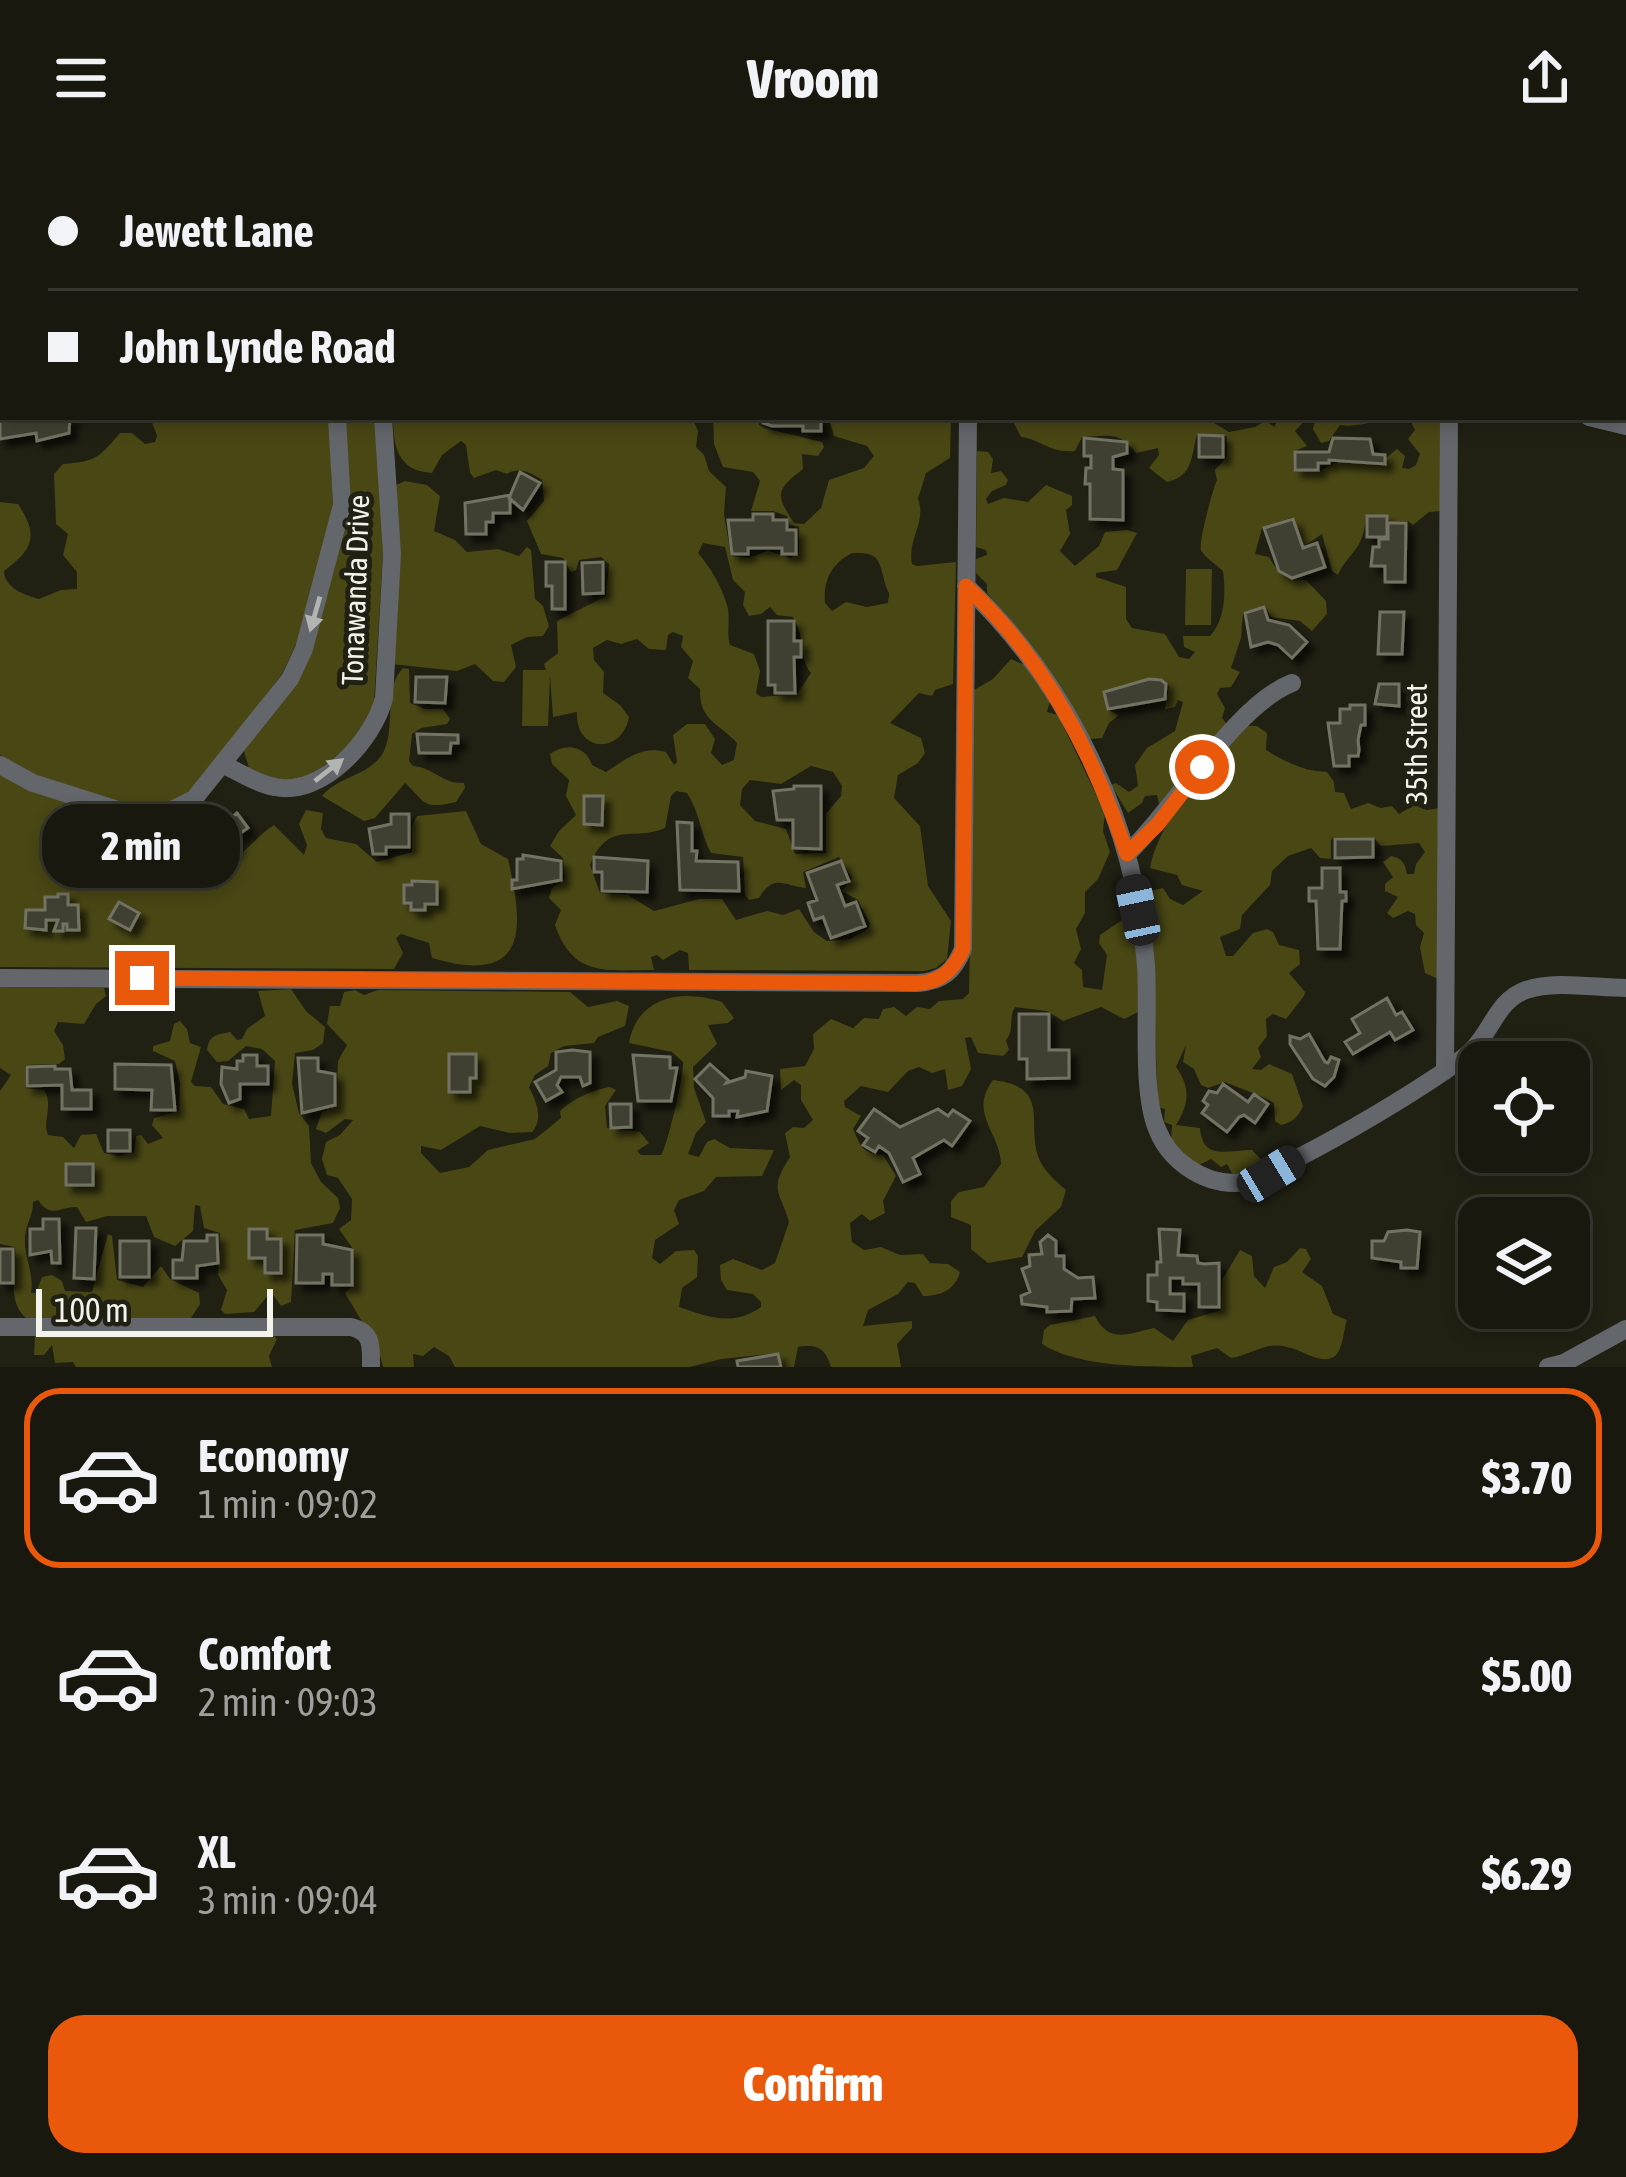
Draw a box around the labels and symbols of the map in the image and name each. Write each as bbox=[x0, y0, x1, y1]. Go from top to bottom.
street label: Tonawanda Drive bbox=[335, 494, 375, 686]
one-way arrow bbox=[305, 596, 324, 633]
street label: 35th Street bbox=[1399, 683, 1433, 805]
route start bbox=[1175, 740, 1229, 794]
one-way arrow bbox=[313, 758, 344, 782]
callout: 2 min bbox=[43, 804, 241, 888]
car bbox=[1113, 871, 1163, 949]
route end bbox=[115, 951, 169, 1005]
car bbox=[1231, 1140, 1311, 1208]
scale bar bbox=[36, 1283, 273, 1336]

